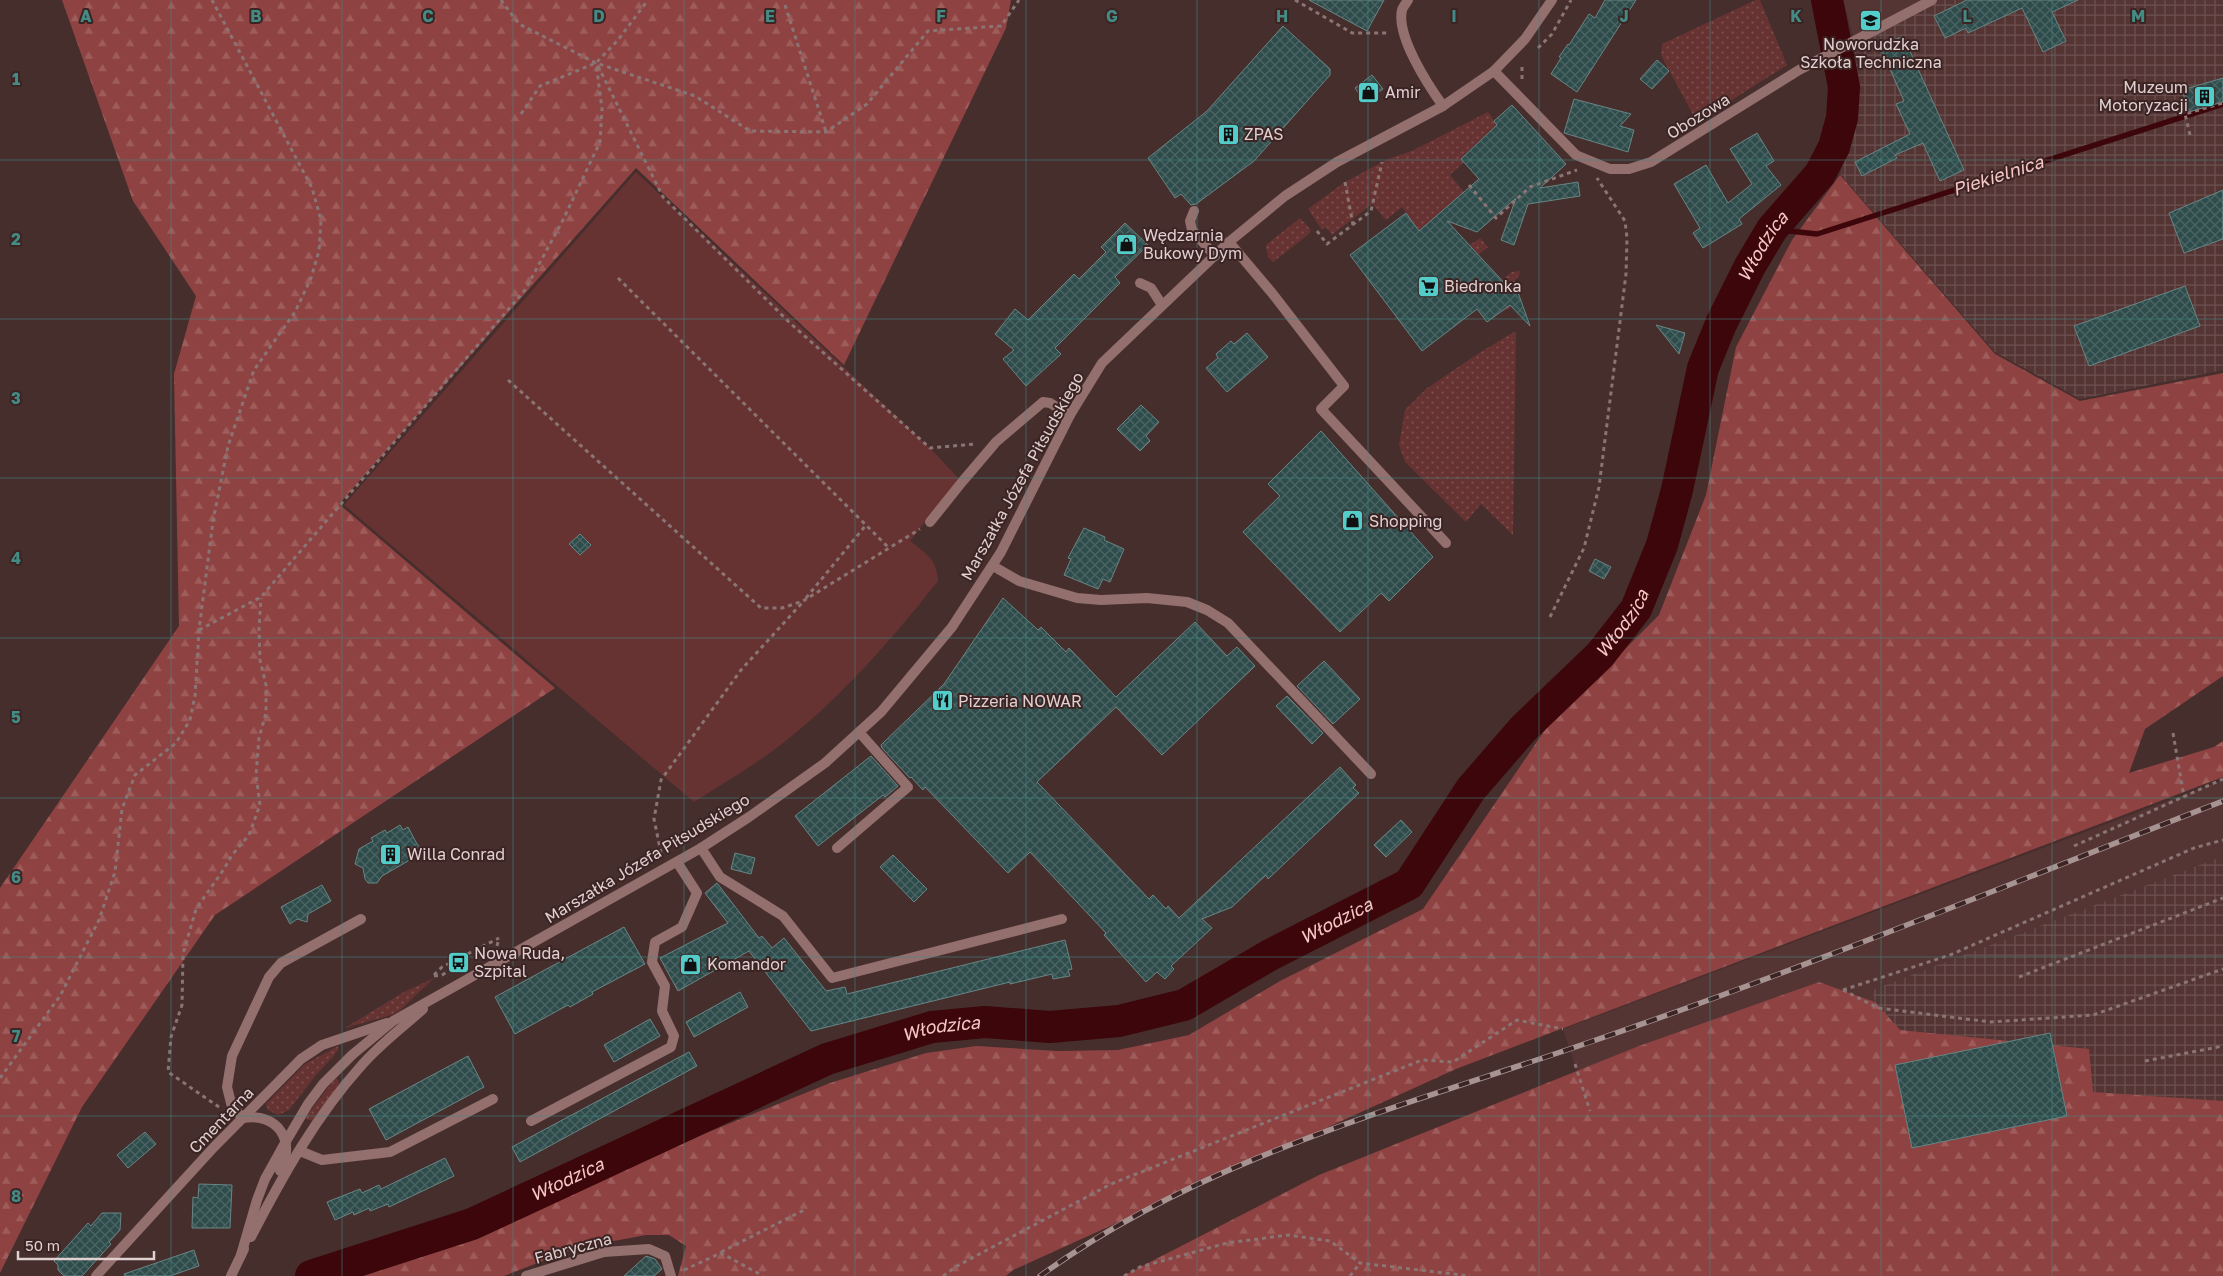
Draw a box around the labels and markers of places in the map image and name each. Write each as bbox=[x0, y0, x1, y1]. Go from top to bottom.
school or university icon: Noworudzka Szkoła Techniczna bbox=[1859, 8, 1883, 32]
place label: Noworudzka Szkoła Techniczna bbox=[1800, 34, 1942, 72]
place label: Muzeum Motoryzacji bbox=[2098, 77, 2188, 115]
shop icon: Amir bbox=[1357, 80, 1381, 104]
place label: Amir bbox=[1385, 82, 1420, 102]
building icon: Muzeum Motoryzacji bbox=[2192, 84, 2216, 108]
building icon: ZPAS bbox=[1216, 122, 1240, 146]
place label: ZPAS bbox=[1244, 124, 1284, 144]
place label: Wędzarnia Bukowy Dym bbox=[1143, 225, 1242, 263]
shop icon: Wędzarnia Bukowy Dym bbox=[1115, 232, 1139, 256]
supermarket icon: Biedronka bbox=[1416, 274, 1440, 298]
place label: Biedronka bbox=[1444, 276, 1522, 296]
shop icon: Shopping bbox=[1341, 509, 1365, 533]
place label: Shopping bbox=[1369, 511, 1442, 531]
restaurant icon: Pizzeria NOWAR bbox=[930, 689, 954, 713]
place label: Pizzeria NOWAR bbox=[958, 691, 1082, 711]
building icon: Willa Conrad bbox=[379, 842, 403, 866]
place label: Willa Conrad bbox=[407, 844, 505, 864]
place label: Nowa Ruda, Szpital bbox=[474, 943, 565, 981]
bus stop icon: Nowa Ruda, Szpital bbox=[446, 950, 470, 974]
shop icon: Komandor bbox=[679, 952, 703, 976]
place label: Komandor bbox=[707, 954, 786, 974]

